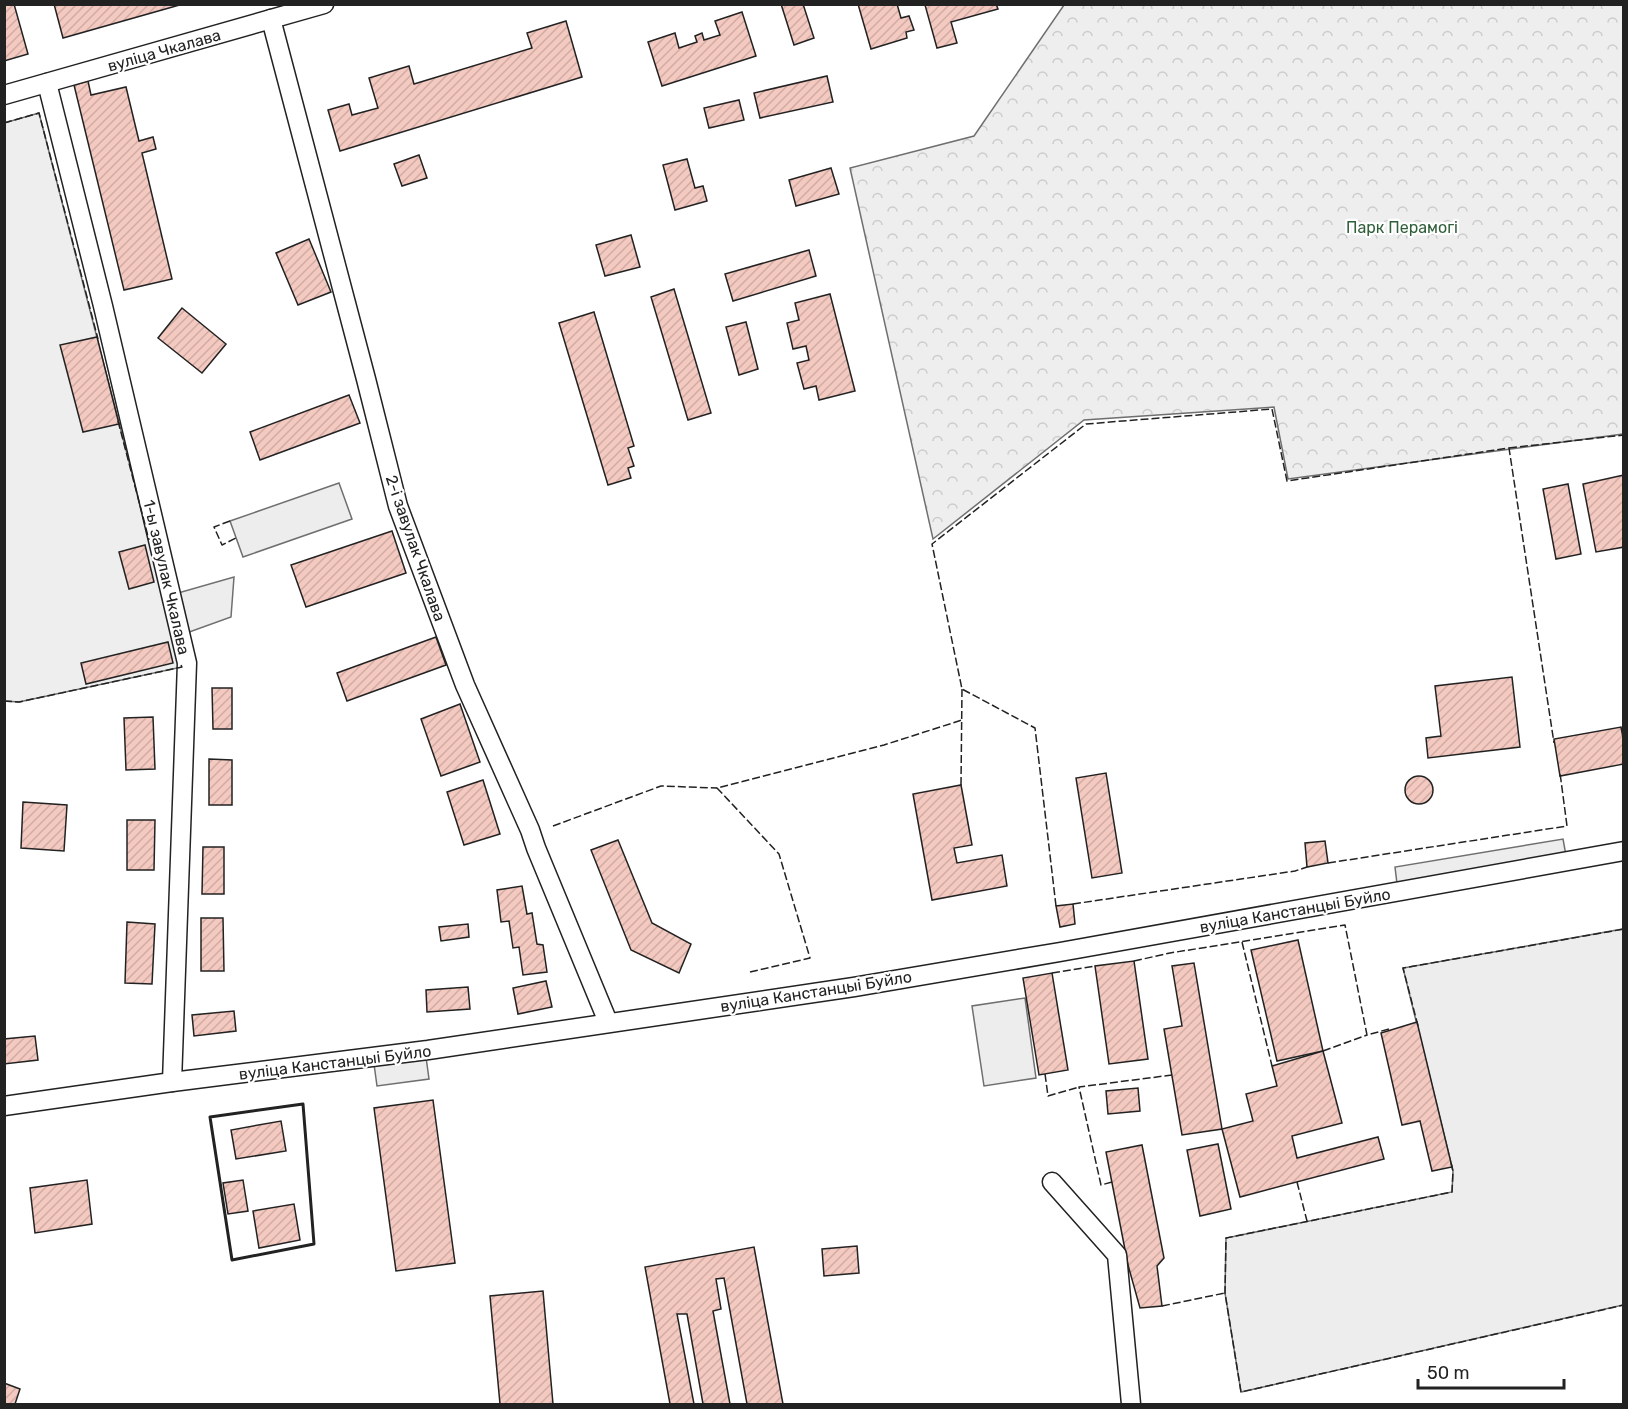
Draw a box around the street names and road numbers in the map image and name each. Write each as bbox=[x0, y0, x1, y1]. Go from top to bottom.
street label: вуліца Чкалава bbox=[105, 25, 223, 76]
street label: 2-і завулак Чкалава bbox=[382, 473, 449, 624]
street label: 1-ы завулак Чкалава bbox=[139, 498, 194, 656]
street label: вуліца Канстанцыі Буйло bbox=[1198, 884, 1392, 937]
street label: вуліца Канстанцыі Буйло bbox=[719, 967, 913, 1016]
street label: вуліца Канстанцыі Буйло bbox=[238, 1041, 432, 1084]

